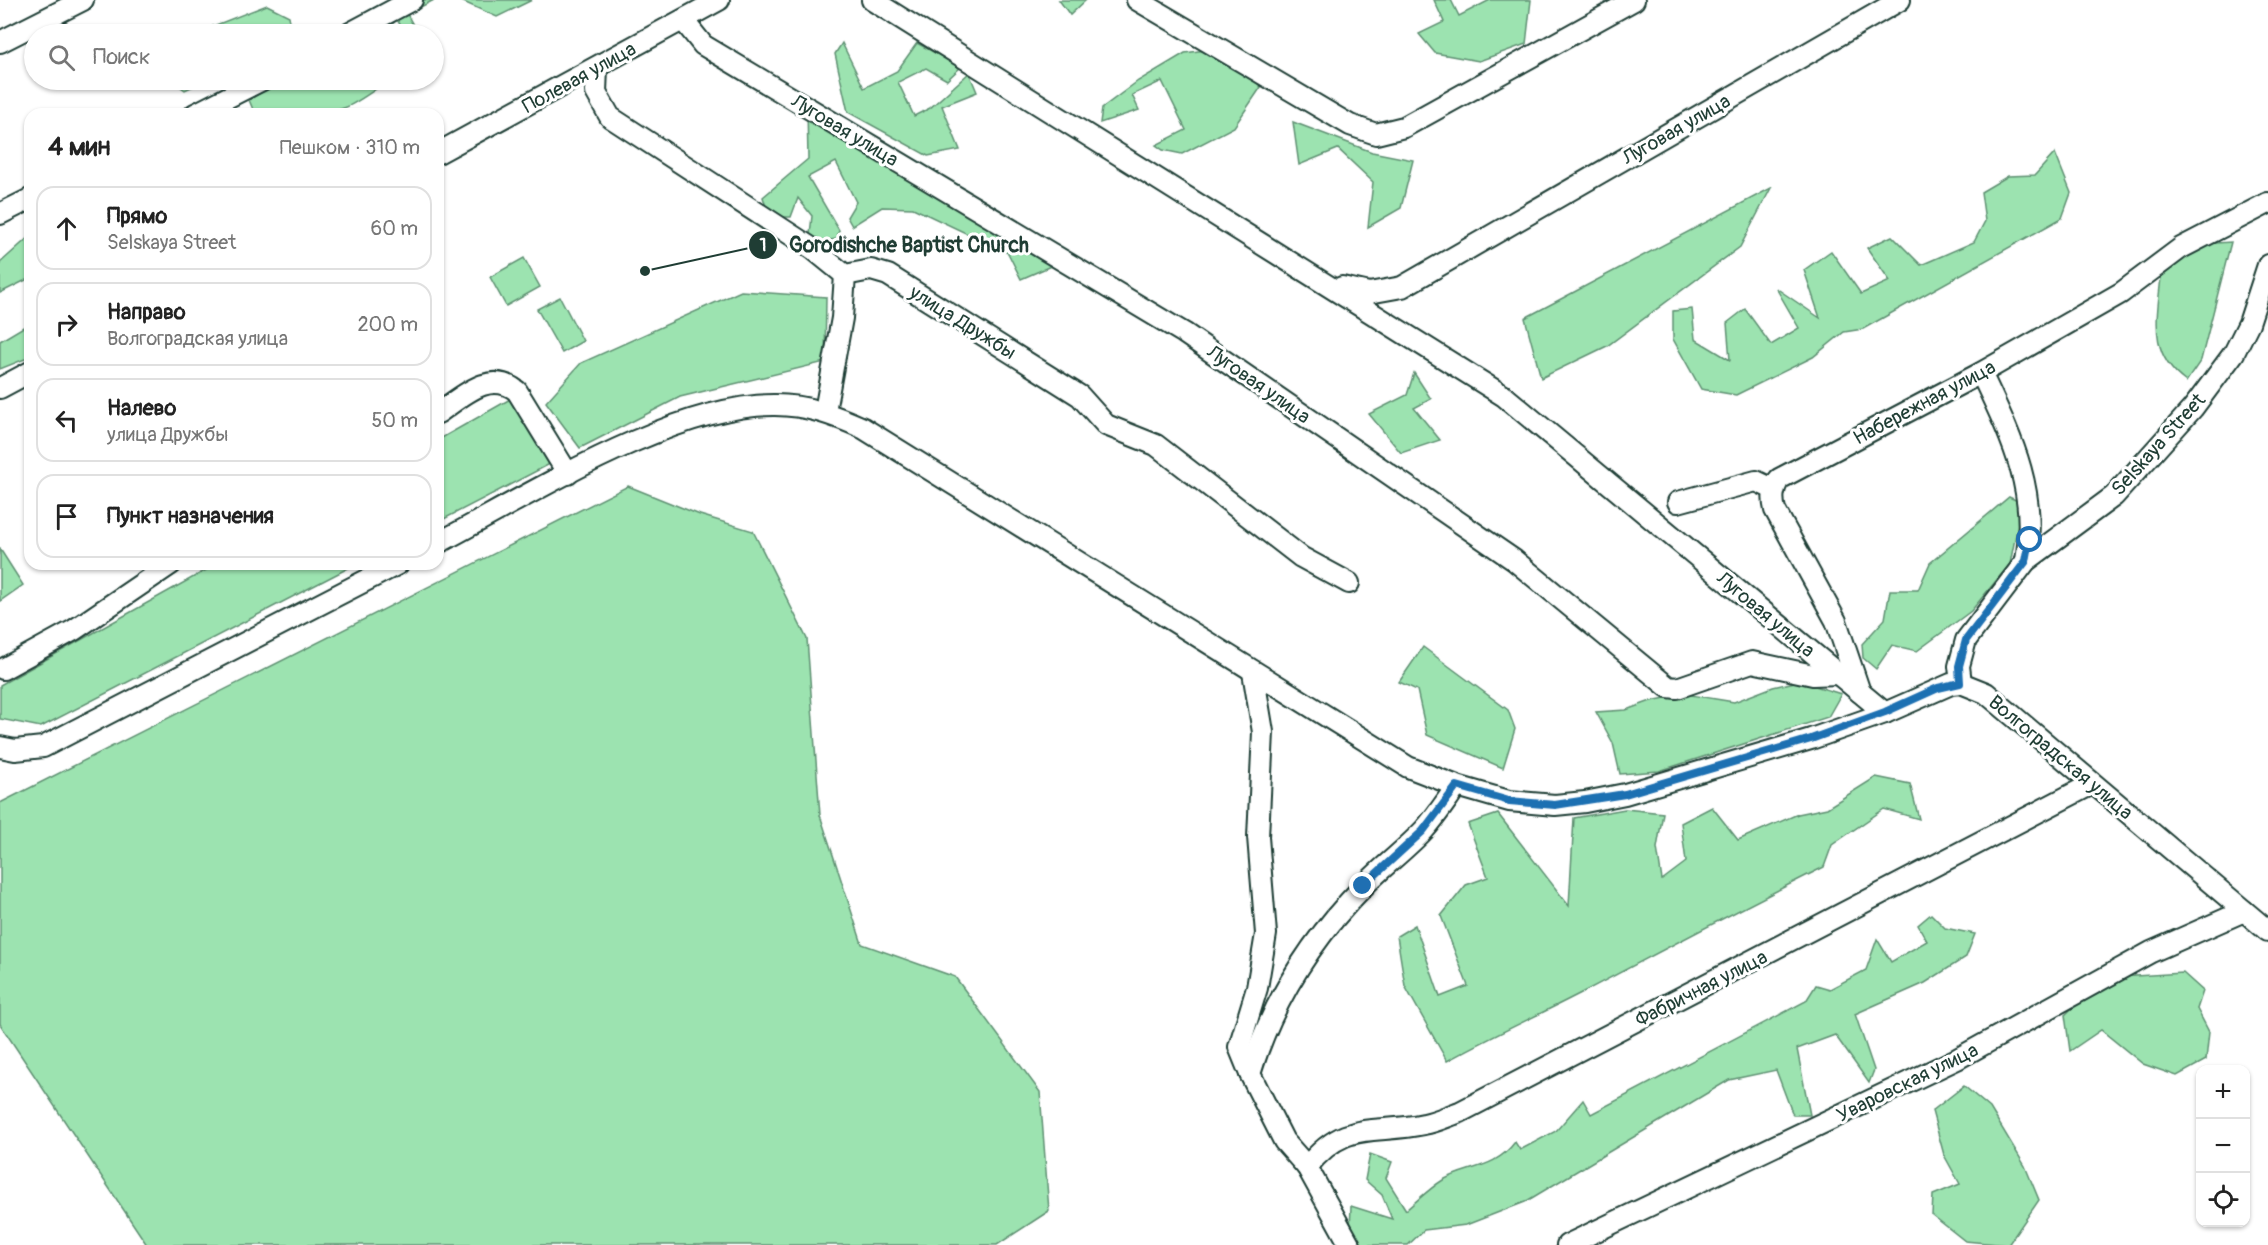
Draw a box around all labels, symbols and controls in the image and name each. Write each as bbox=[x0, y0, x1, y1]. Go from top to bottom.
search box bbox=[24, 24, 444, 90]
street label: Полевая улица bbox=[518, 36, 640, 119]
icon: search bbox=[45, 41, 78, 74]
text: Поиск bbox=[93, 43, 150, 71]
street label: Луговая улица bbox=[786, 88, 903, 172]
street label: Луговая улица bbox=[1617, 88, 1735, 171]
text: 4 мин bbox=[48, 131, 110, 163]
text: Пешком · 310 m bbox=[280, 135, 420, 160]
text: Прямо bbox=[107, 202, 167, 230]
icon: ahead bbox=[50, 212, 83, 245]
text: 60 m bbox=[371, 216, 418, 241]
callout: Gorodishche Baptist Church bbox=[748, 225, 1041, 264]
text: Selskaya Street bbox=[107, 230, 236, 255]
text: Gorodishche Baptist Church bbox=[789, 232, 1029, 259]
text: 1 bbox=[759, 234, 767, 257]
street label: улица Дружбы bbox=[904, 279, 1021, 365]
text: Направо bbox=[107, 298, 186, 326]
icon: right bbox=[50, 308, 83, 341]
text: 200 m bbox=[357, 312, 418, 337]
text: Волгоградская улица bbox=[107, 326, 288, 351]
street label: Луговая улица bbox=[1201, 339, 1315, 429]
street label: Набережная улица bbox=[1849, 354, 2000, 450]
street label: Selskaya Street bbox=[2106, 387, 2212, 501]
text: Налево bbox=[107, 394, 176, 422]
icon: left bbox=[50, 404, 83, 437]
text: 50 m bbox=[371, 408, 418, 433]
text: улица Дружбы bbox=[107, 422, 228, 447]
icon: arrive bbox=[50, 500, 83, 533]
text: Пункт назначения bbox=[107, 502, 274, 530]
route start bbox=[2016, 526, 2042, 552]
street label: Луговая улица bbox=[1711, 565, 1820, 663]
street label: Волгоградская улица bbox=[1983, 690, 2138, 825]
route end bbox=[1349, 872, 1375, 898]
street label: Фабричная улица bbox=[1631, 944, 1771, 1032]
street label: Уваровская улица bbox=[1832, 1037, 1982, 1128]
map controls bbox=[2196, 1065, 2250, 1227]
button: + bbox=[2196, 1065, 2250, 1119]
button: − bbox=[2196, 1119, 2250, 1173]
button: locate bbox=[2196, 1173, 2250, 1227]

